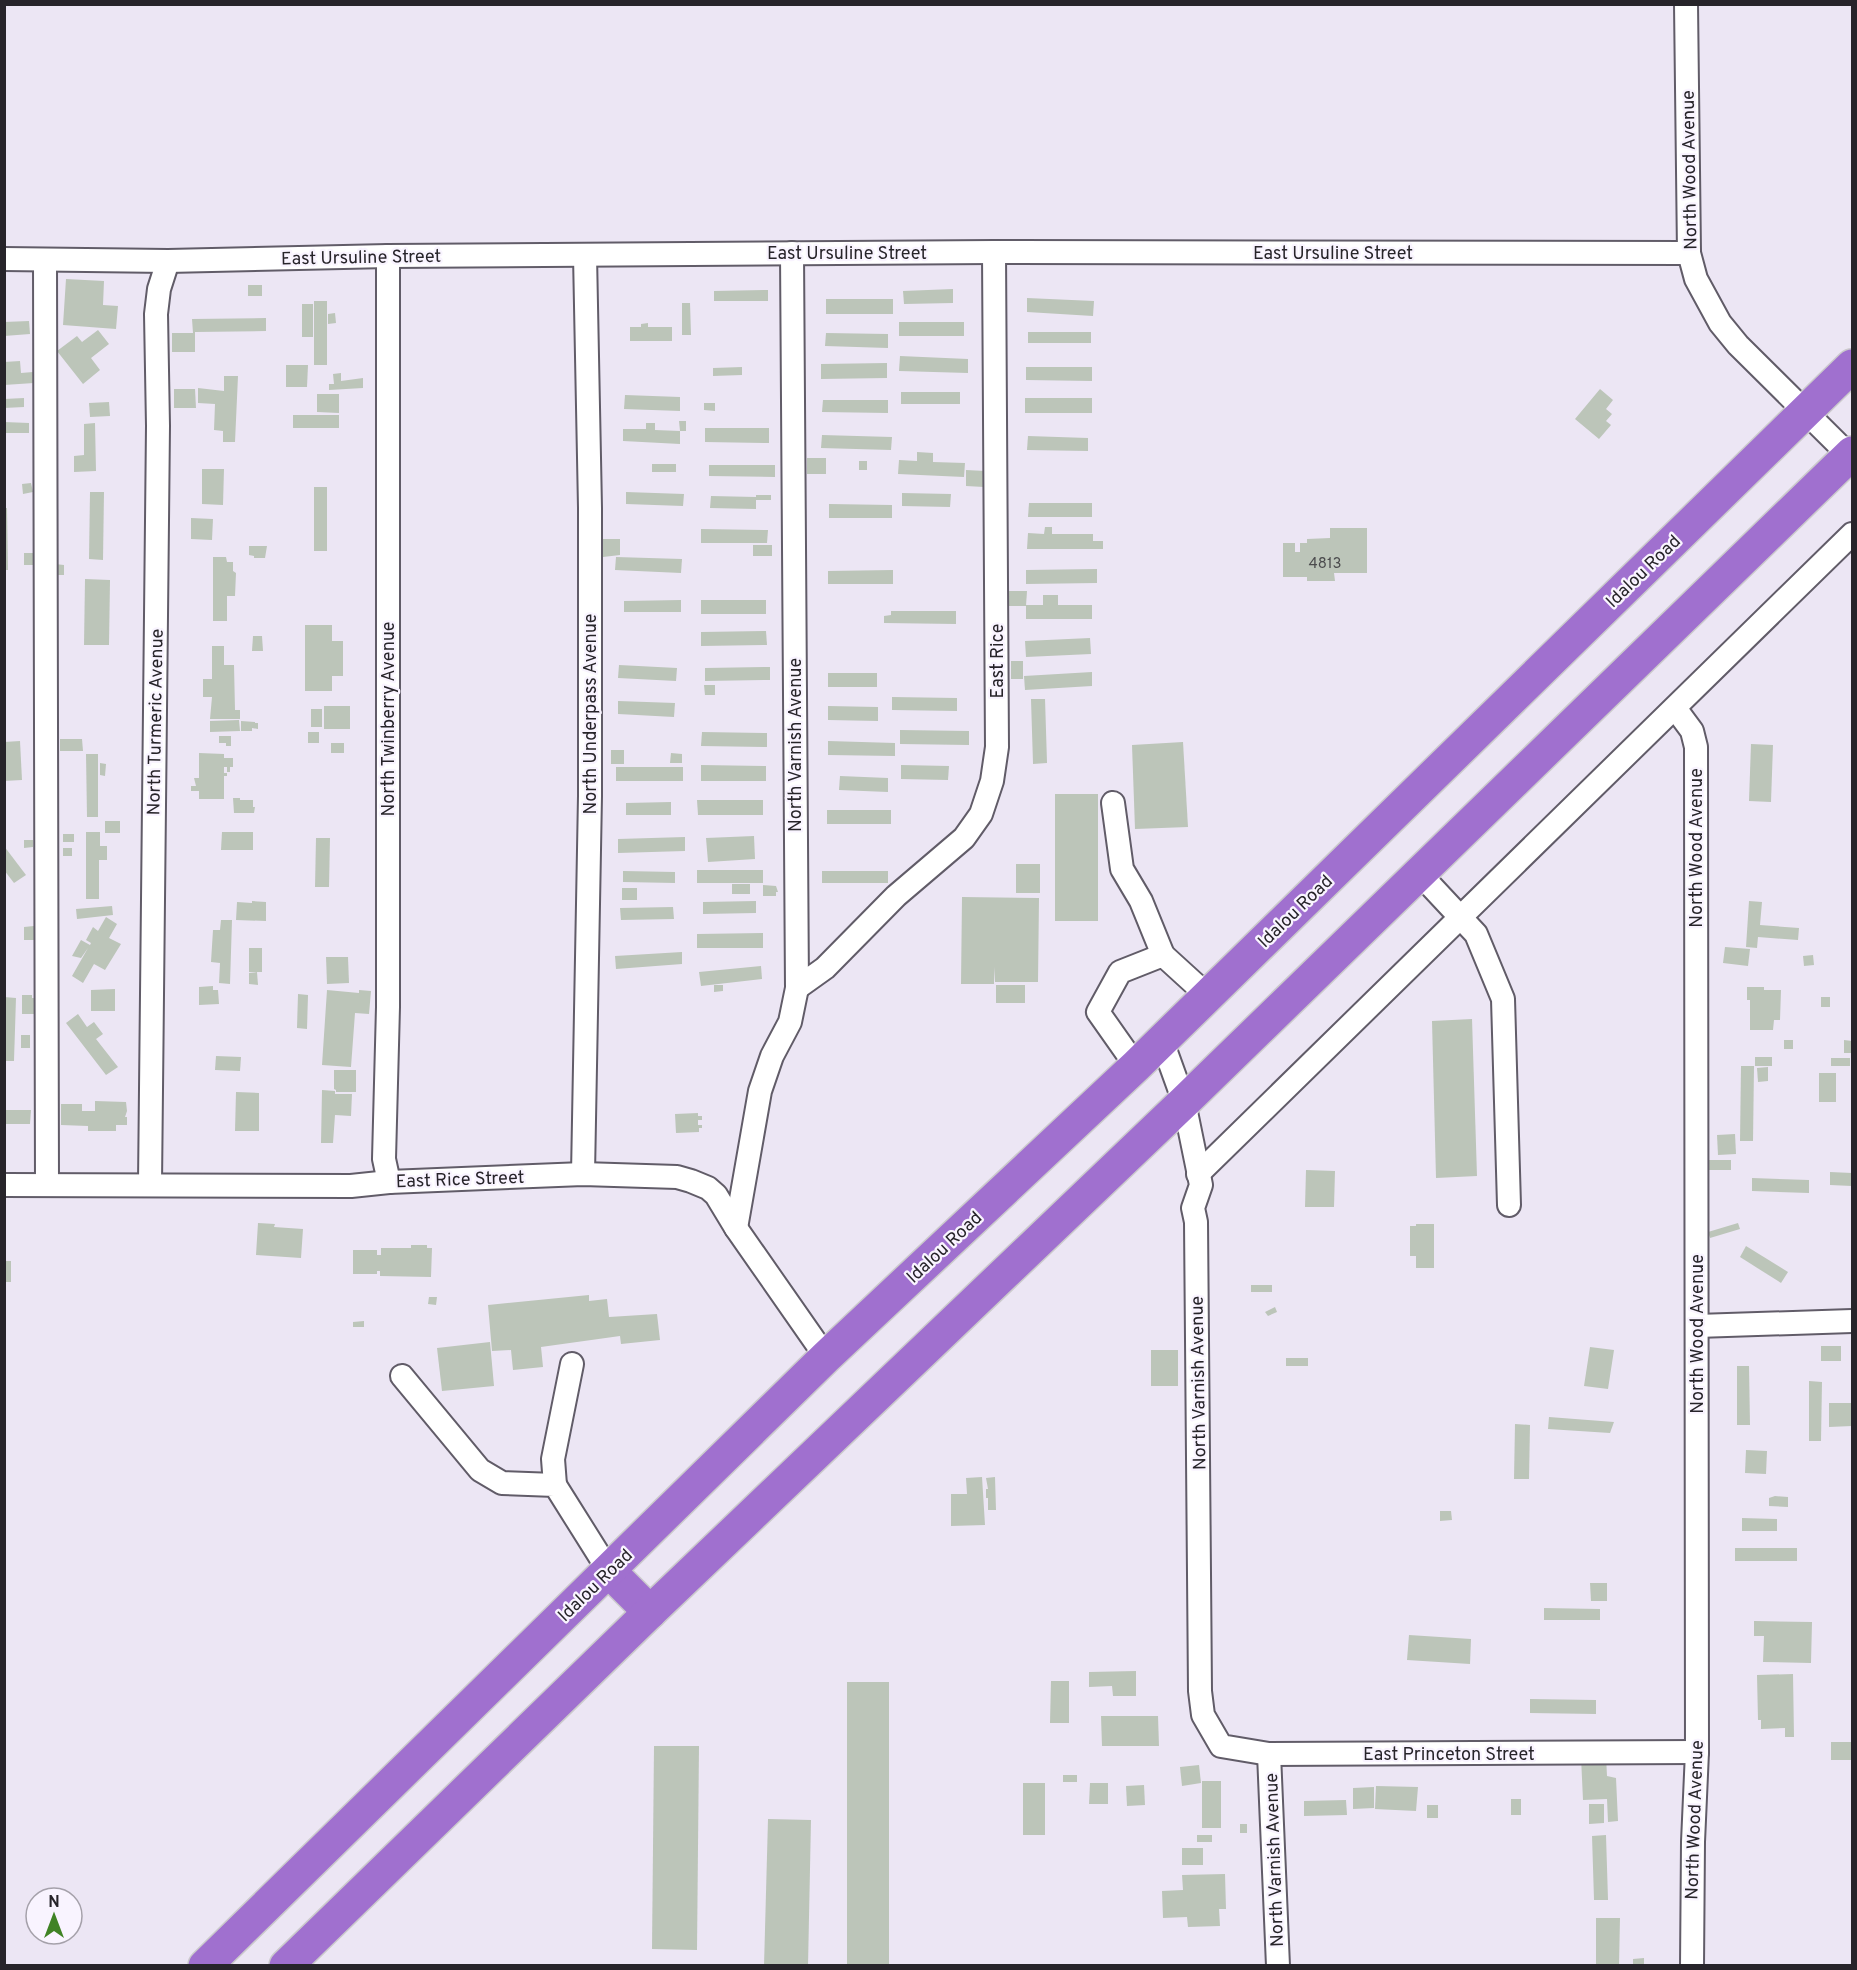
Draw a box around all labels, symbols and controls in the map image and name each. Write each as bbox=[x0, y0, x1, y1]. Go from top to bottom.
street label: North Wood Avenue bbox=[1678, 90, 1703, 250]
street label: East Ursuline Street bbox=[767, 243, 927, 266]
street label: East Ursuline Street bbox=[1253, 243, 1413, 266]
street label: East Ursuline Street bbox=[281, 246, 441, 271]
street label: Idalou Road bbox=[1602, 531, 1686, 614]
house number: 4813 bbox=[1308, 555, 1342, 574]
street label: North Underpass Avenue bbox=[580, 614, 603, 814]
street label: North Twinberry Avenue bbox=[378, 622, 401, 817]
street label: East Rice bbox=[987, 624, 1010, 698]
street label: North Turmeric Avenue bbox=[143, 629, 170, 816]
street label: North Varnish Avenue bbox=[785, 658, 808, 832]
street label: North Wood Avenue bbox=[1686, 768, 1709, 928]
street label: Idalou Road bbox=[1254, 871, 1338, 954]
street label: East Rice Street bbox=[395, 1167, 525, 1194]
street label: Idalou Road bbox=[902, 1207, 988, 1289]
street label: North Wood Avenue bbox=[1687, 1254, 1710, 1414]
street label: North Varnish Avenue bbox=[1186, 1296, 1213, 1470]
street label: Idalou Road bbox=[554, 1545, 638, 1628]
street label: North Wood Avenue bbox=[1681, 1740, 1710, 1900]
street label: East Princeton Street bbox=[1363, 1744, 1535, 1767]
street label: North Varnish Avenue bbox=[1261, 1773, 1290, 1947]
north arrow bbox=[24, 1886, 84, 1946]
text: N bbox=[48, 1893, 60, 1913]

